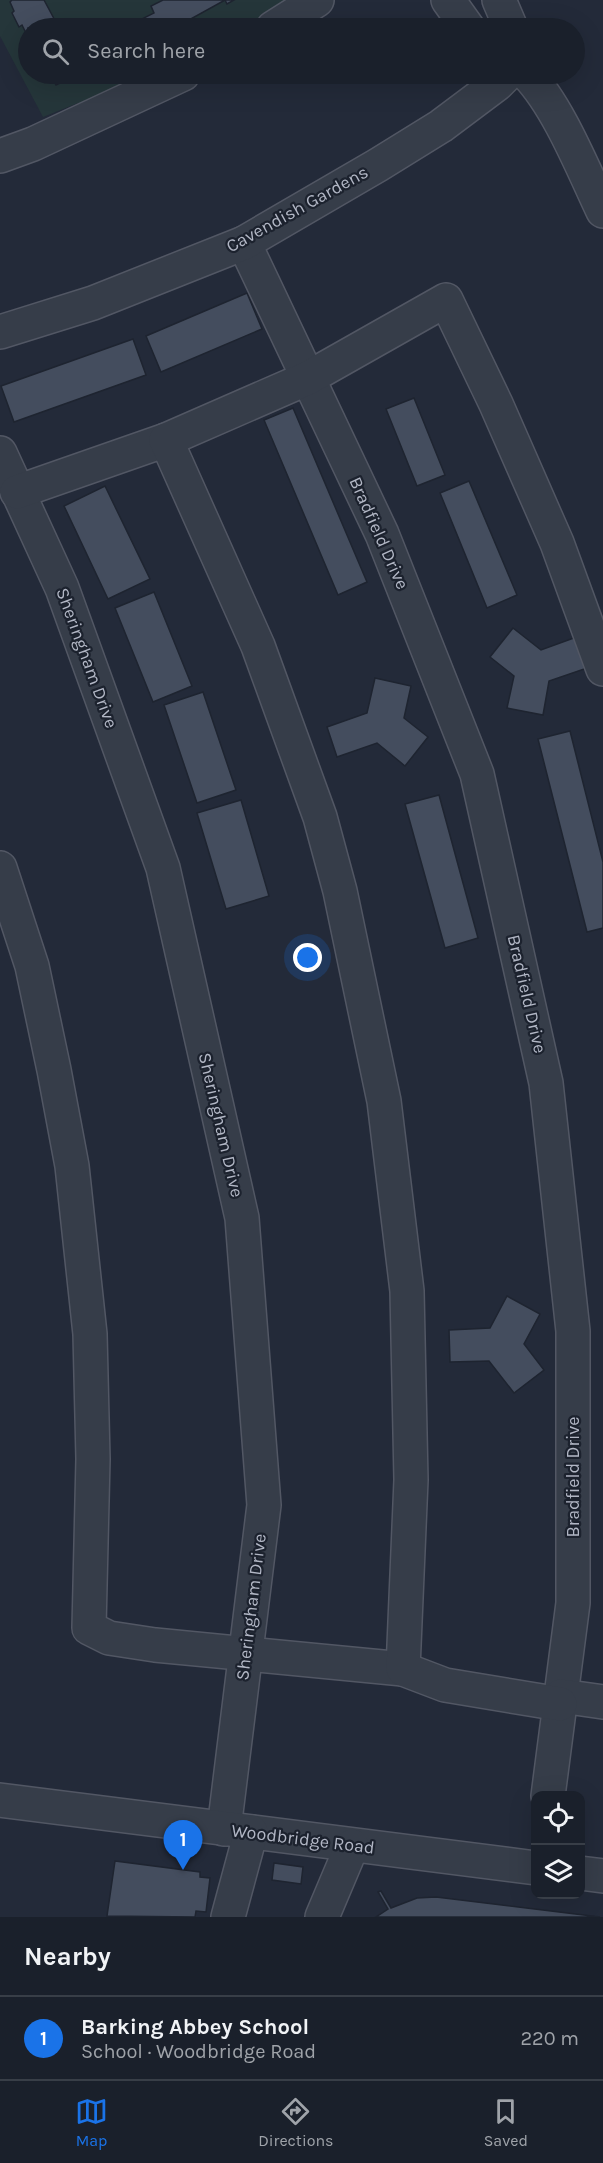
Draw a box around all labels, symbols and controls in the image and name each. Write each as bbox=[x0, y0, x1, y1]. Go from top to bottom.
search box bbox=[18, 18, 585, 84]
icon: search bbox=[39, 35, 72, 68]
text: Search here bbox=[87, 38, 205, 64]
street label: Cavendish Gardens bbox=[222, 161, 372, 257]
street label: Bradfield Drive bbox=[344, 473, 414, 593]
street label: Sheringham Drive bbox=[51, 585, 123, 731]
street label: Bradfield Drive bbox=[503, 933, 551, 1055]
your location bbox=[293, 943, 322, 972]
street label: Sheringham Drive bbox=[194, 1051, 248, 1199]
street label: Bradfield Drive bbox=[562, 1416, 584, 1538]
street label: Sheringham Drive bbox=[231, 1532, 271, 1682]
map controls bbox=[531, 1791, 585, 1899]
button: locate bbox=[531, 1791, 585, 1845]
street label: Woodbridge Road bbox=[230, 1819, 376, 1859]
pin: 1 bbox=[164, 1820, 202, 1870]
button: layers bbox=[531, 1845, 585, 1899]
text: Nearby bbox=[24, 1941, 111, 1972]
text: Barking Abbey School bbox=[81, 2014, 309, 2040]
text: 1 bbox=[40, 2027, 47, 2050]
text: 220 m bbox=[520, 2027, 579, 2050]
text: School · Woodbridge Road bbox=[81, 2040, 316, 2063]
tab: Map bbox=[75, 2095, 108, 2150]
tab: Directions bbox=[258, 2095, 333, 2150]
tab: Saved bbox=[484, 2095, 528, 2150]

